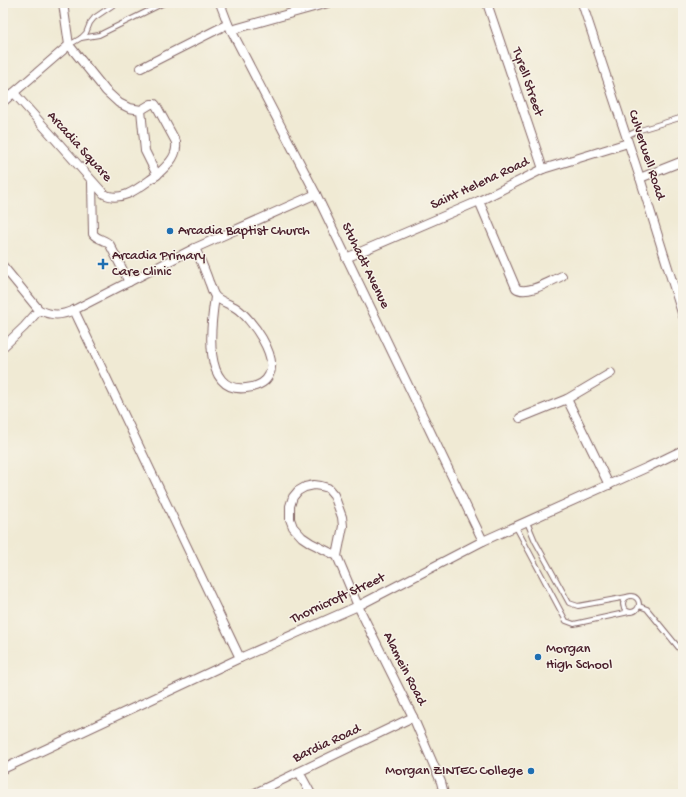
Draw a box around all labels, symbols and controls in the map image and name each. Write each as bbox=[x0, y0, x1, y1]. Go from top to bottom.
street label: Tyrell Street bbox=[507, 45, 547, 120]
street label: Arcadia Square bbox=[43, 108, 116, 187]
street label: Culverwell Road bbox=[623, 108, 669, 204]
street label: Saint Helena Road bbox=[428, 153, 534, 214]
street label: Stuhadt Avenue bbox=[337, 220, 393, 312]
place label: Arcadia Baptist Church bbox=[178, 223, 310, 240]
marker: Arcadia Baptist Church bbox=[165, 226, 175, 236]
place label: Arcadia Primary Care Clinic bbox=[112, 248, 205, 281]
marker: Arcadia Primary Care Clinic bbox=[97, 258, 109, 270]
street label: Thornicroft Street bbox=[287, 569, 389, 629]
street label: Alamein Road bbox=[378, 630, 431, 710]
place label: Morgan High School bbox=[546, 641, 612, 674]
marker: Morgan High School bbox=[533, 652, 543, 662]
street label: Bardia Road bbox=[290, 720, 365, 768]
place label: Morgan ZINTEC College bbox=[385, 763, 524, 780]
marker: Morgan ZINTEC College bbox=[526, 766, 536, 776]

